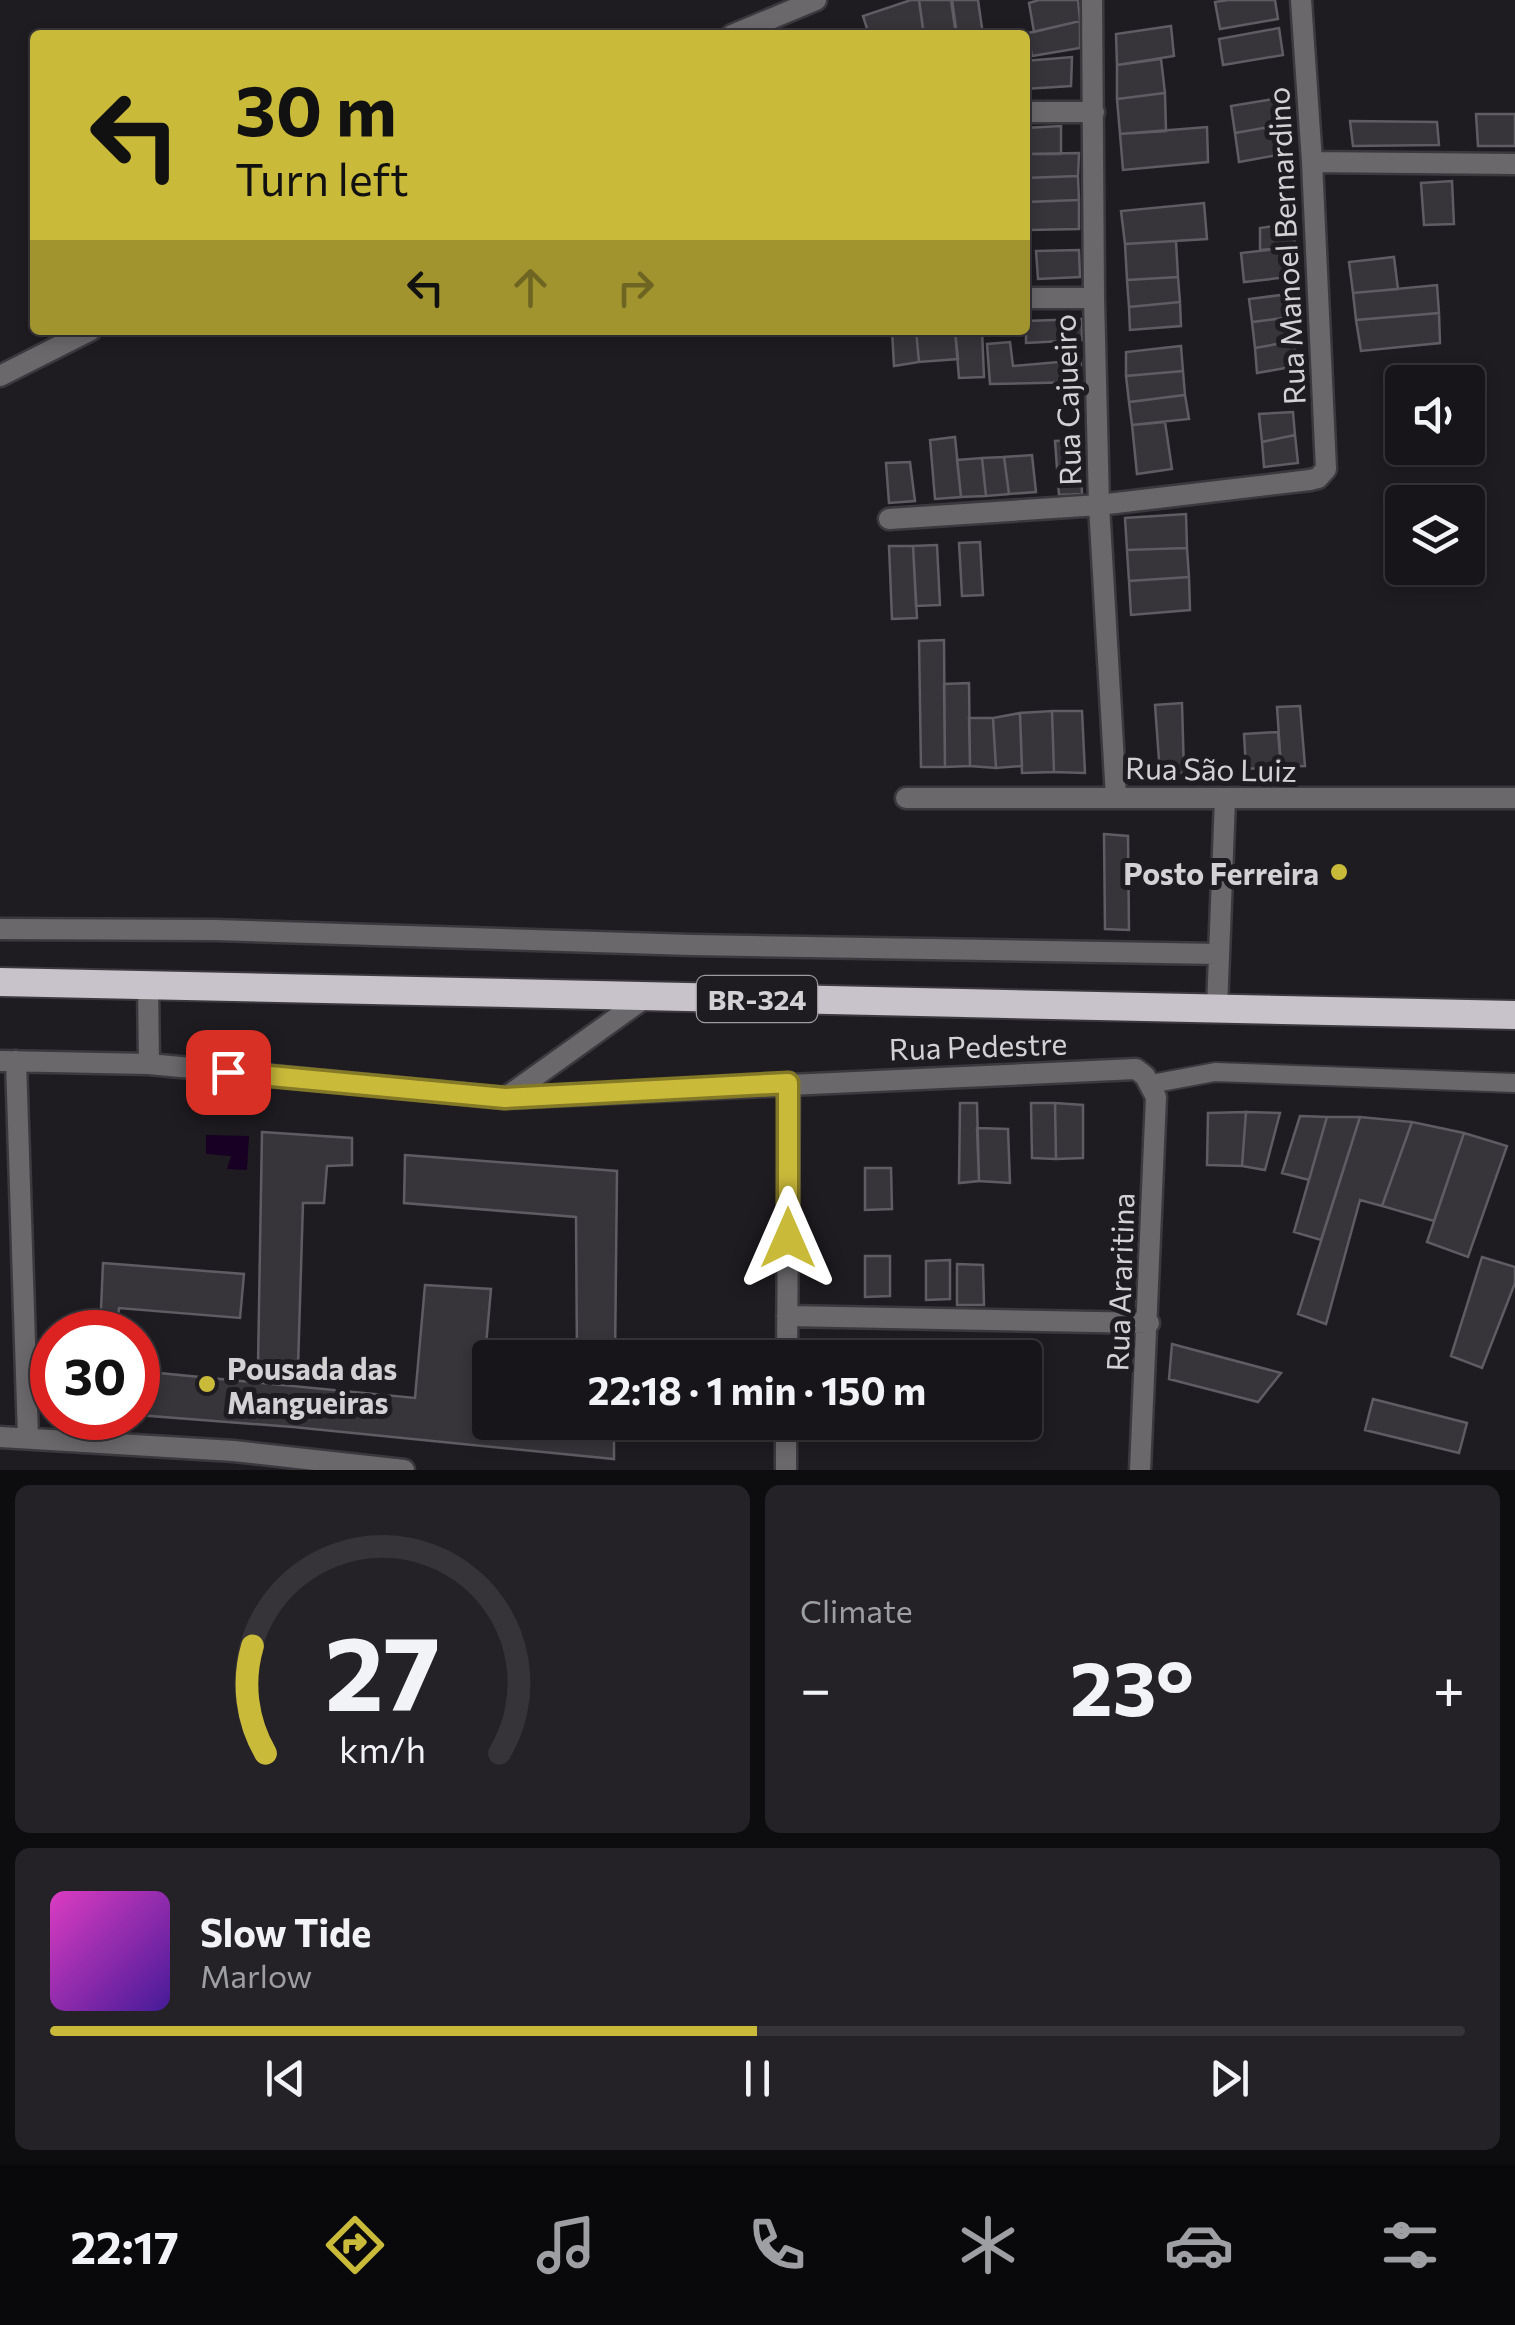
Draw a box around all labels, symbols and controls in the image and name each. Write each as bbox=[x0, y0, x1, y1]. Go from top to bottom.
text: 30 m bbox=[235, 65, 397, 150]
icon: left bbox=[70, 70, 200, 200]
street label: Rua Manoel Bernardino bbox=[1258, 86, 1312, 406]
text: Turn left bbox=[235, 150, 409, 205]
icon: left bbox=[398, 260, 453, 315]
icon: ahead bbox=[503, 260, 558, 315]
icon: right bbox=[608, 260, 663, 315]
street label: Rua Cajueiro bbox=[1045, 314, 1087, 486]
map controls bbox=[1385, 365, 1485, 585]
button: sound bbox=[1385, 365, 1485, 465]
button: layers bbox=[1385, 485, 1485, 585]
street label: Rua São Luiz bbox=[1125, 748, 1297, 788]
place label: Posto Ferreira bbox=[1123, 854, 1319, 891]
marker: Posto Ferreira bbox=[1328, 861, 1350, 883]
road number: BR-324 bbox=[697, 976, 817, 1022]
street label: Rua Pedestre bbox=[888, 1023, 1068, 1067]
pin bbox=[186, 1030, 271, 1115]
icon: arrive bbox=[201, 1045, 256, 1100]
position arrow bbox=[736, 1186, 840, 1290]
street label: Rua Araritina bbox=[1097, 1192, 1141, 1372]
speed limit sign: 30 bbox=[30, 1310, 160, 1440]
place label: Pousada das Mangueiras bbox=[227, 1349, 397, 1420]
text: 22:18 · 1 min · 150 m bbox=[588, 1366, 926, 1413]
marker: Pousada das Mangueiras bbox=[196, 1373, 218, 1395]
text: Climate bbox=[800, 1590, 913, 1630]
text: 27 bbox=[325, 1605, 440, 1732]
text: 23° bbox=[1070, 1640, 1194, 1731]
text: − bbox=[800, 1653, 831, 1720]
text: + bbox=[1433, 1653, 1465, 1720]
text: km/h bbox=[339, 1727, 426, 1770]
text: Slow Tide bbox=[200, 1908, 371, 1955]
text: Marlow bbox=[200, 1955, 312, 1995]
icon: previous bbox=[258, 2051, 313, 2106]
icon: pause bbox=[730, 2051, 785, 2106]
icon: next bbox=[1202, 2051, 1257, 2106]
icon: directions bbox=[320, 2210, 390, 2280]
icon: music bbox=[531, 2210, 601, 2280]
icon: phone bbox=[742, 2210, 812, 2280]
icon: climate bbox=[953, 2210, 1023, 2280]
icon: car bbox=[1164, 2210, 1234, 2280]
icon: filters bbox=[1375, 2210, 1445, 2280]
text: 22:17 bbox=[70, 2218, 179, 2273]

